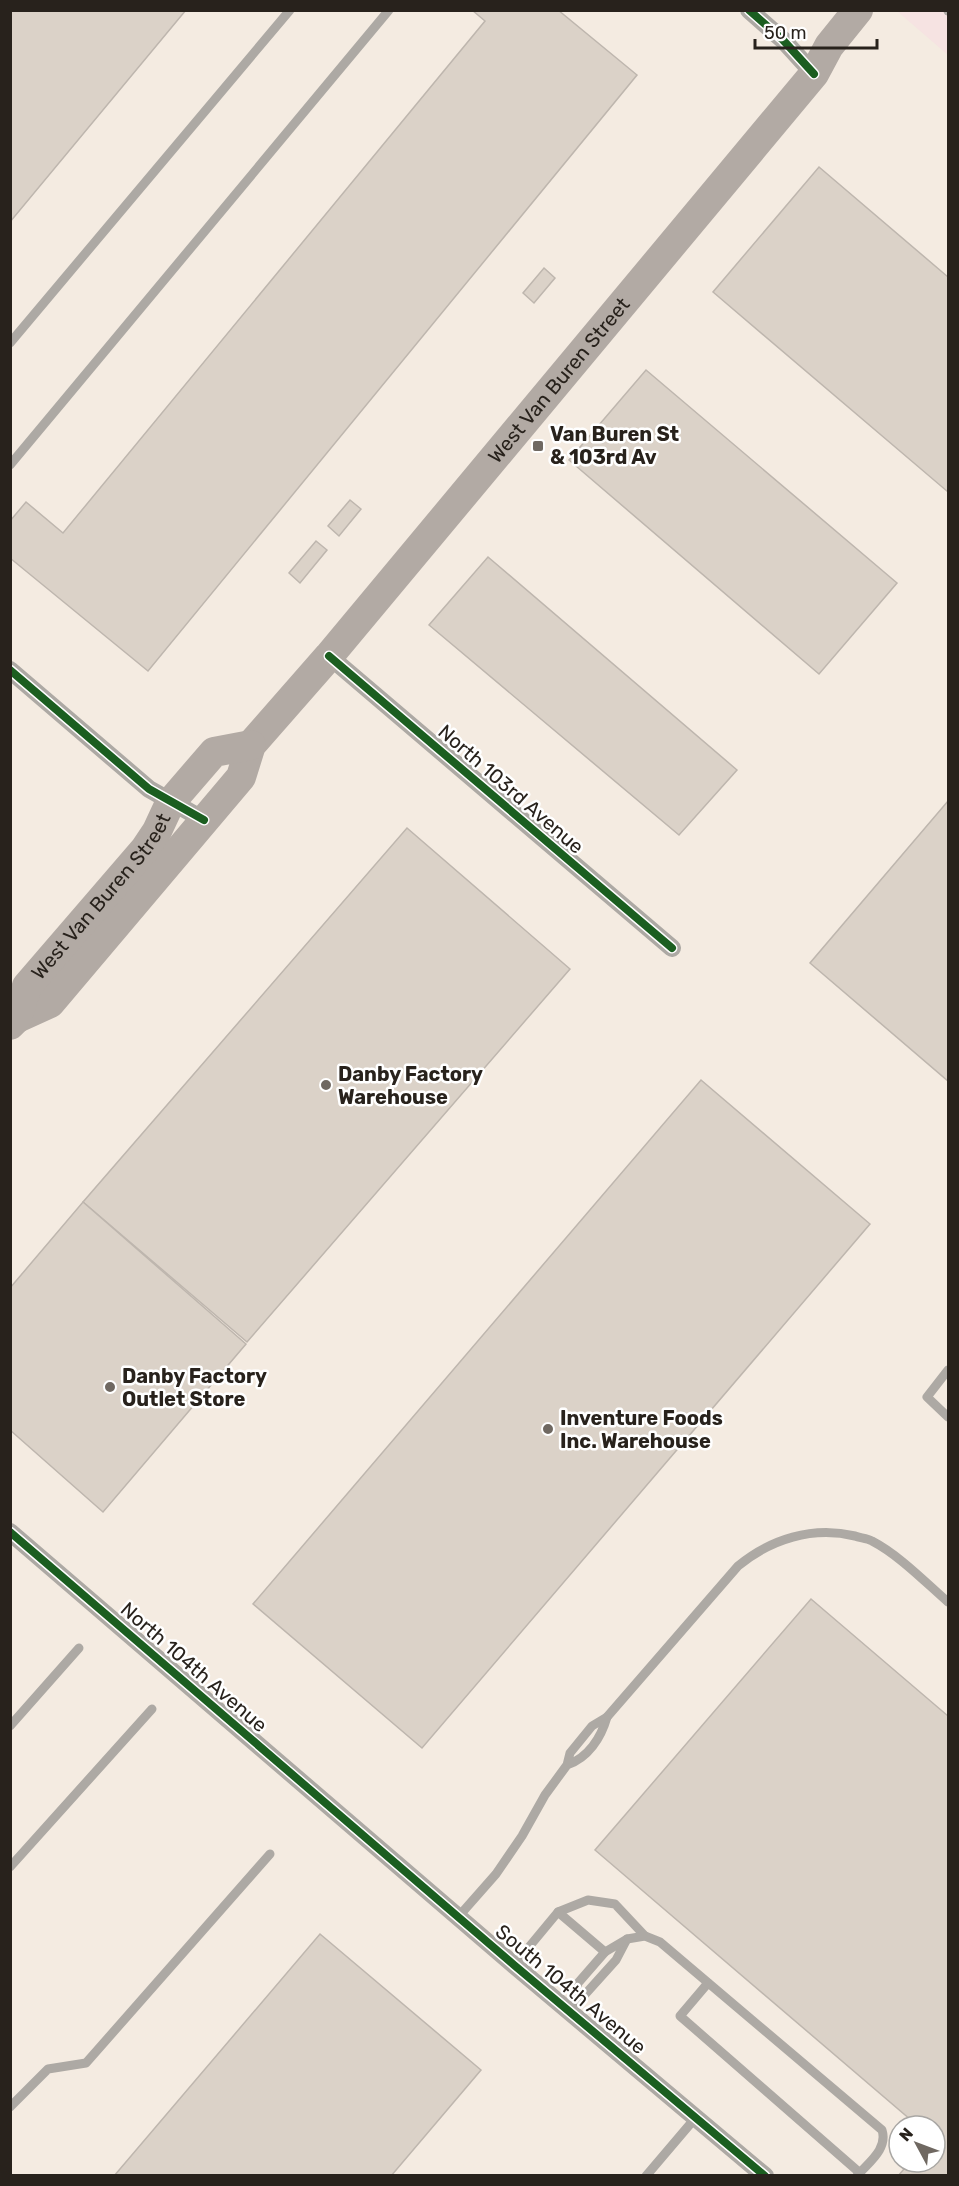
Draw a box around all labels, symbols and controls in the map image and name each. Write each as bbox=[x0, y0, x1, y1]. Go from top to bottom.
scale bar bbox=[755, 12, 876, 50]
text: 50 m bbox=[764, 22, 807, 44]
street label: West Van Buren Street bbox=[483, 292, 635, 468]
place label: Van Buren St & 103rd Av bbox=[550, 422, 679, 469]
marker: Van Buren St & 103rd Av bbox=[531, 439, 545, 453]
street label: North 103rd Avenue bbox=[433, 719, 589, 859]
street label: West Van Buren Street bbox=[26, 809, 176, 984]
place label: Danby Factory Warehouse bbox=[338, 1062, 483, 1109]
marker: Danby Factory Warehouse bbox=[319, 1078, 333, 1092]
place label: Danby Factory Outlet Store bbox=[122, 1364, 267, 1411]
marker: Danby Factory Outlet Store bbox=[103, 1380, 117, 1394]
place label: Inventure Foods Inc. Warehouse bbox=[560, 1406, 723, 1453]
marker: Inventure Foods Inc. Warehouse bbox=[541, 1422, 555, 1436]
street label: North 104th Avenue bbox=[116, 1597, 272, 1737]
street label: South 104th Avenue bbox=[491, 1919, 651, 2059]
north arrow bbox=[887, 2114, 947, 2174]
text: N bbox=[895, 2124, 917, 2145]

